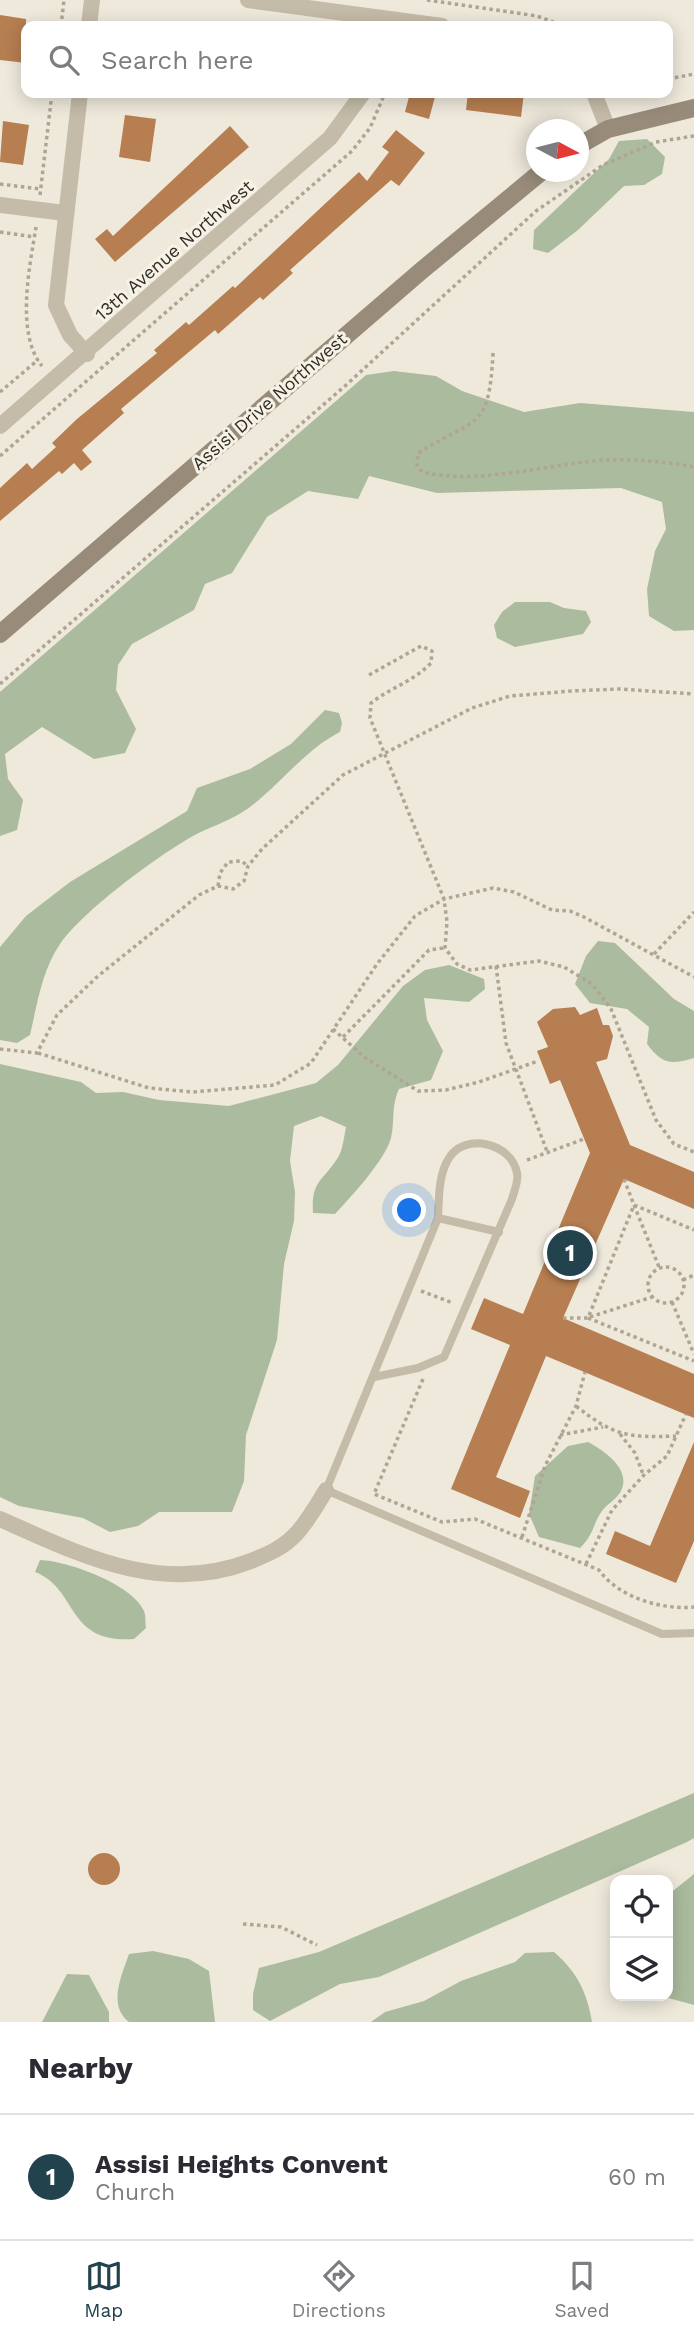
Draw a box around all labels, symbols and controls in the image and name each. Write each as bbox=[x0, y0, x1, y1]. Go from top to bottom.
search box bbox=[21, 21, 673, 98]
icon: search bbox=[45, 41, 83, 79]
text: Search here bbox=[101, 45, 253, 75]
north arrow bbox=[526, 119, 589, 182]
street label: 13th Avenue Northwest bbox=[91, 175, 258, 324]
street label: Assisi Drive Northwest bbox=[187, 328, 351, 474]
your location bbox=[392, 1193, 426, 1227]
pin: 1 bbox=[547, 1227, 593, 1279]
map controls bbox=[610, 1875, 673, 2001]
button: locate bbox=[610, 1875, 673, 1938]
button: layers bbox=[610, 1938, 673, 2001]
text: Nearby bbox=[28, 2050, 133, 2085]
text: Assisi Heights Convent bbox=[95, 2149, 388, 2179]
text: 1 bbox=[46, 2164, 56, 2191]
text: 60 m bbox=[608, 2164, 666, 2191]
text: Church bbox=[95, 2179, 175, 2206]
tab: Map bbox=[84, 2257, 123, 2322]
tab: Directions bbox=[292, 2257, 386, 2322]
tab: Saved bbox=[554, 2257, 610, 2322]

